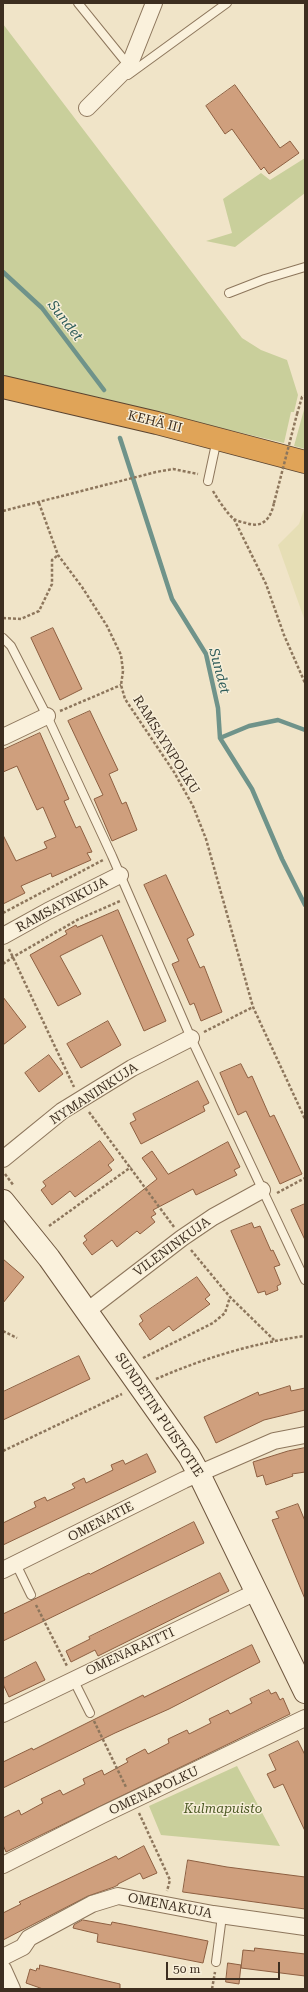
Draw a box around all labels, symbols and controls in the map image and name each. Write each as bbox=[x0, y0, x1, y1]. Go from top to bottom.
water label: Sundet bbox=[44, 297, 86, 345]
street label: KEHÄ III bbox=[126, 408, 184, 436]
water label: Sundet bbox=[205, 646, 233, 696]
street label: RAMSAYNPOLKU bbox=[129, 693, 203, 797]
street label: RAMSAYNKUJA bbox=[14, 874, 110, 936]
street label: NYMANINKUJA bbox=[47, 1060, 141, 1128]
street label: VILENINKUJA bbox=[131, 1214, 213, 1280]
street label: SUNDETIN PUISTOTIE bbox=[112, 1350, 206, 1480]
street label: OMENATIE bbox=[65, 1499, 137, 1545]
street label: OMENARAITTI bbox=[83, 1625, 177, 1679]
street label: OMENAPOLKU bbox=[107, 1763, 201, 1819]
park label: Kulmapuisto bbox=[184, 1801, 262, 1817]
street label: OMENAKUJA bbox=[127, 1890, 213, 1922]
scale bar bbox=[168, 1954, 282, 1980]
text: 50 m bbox=[173, 1962, 200, 1976]

